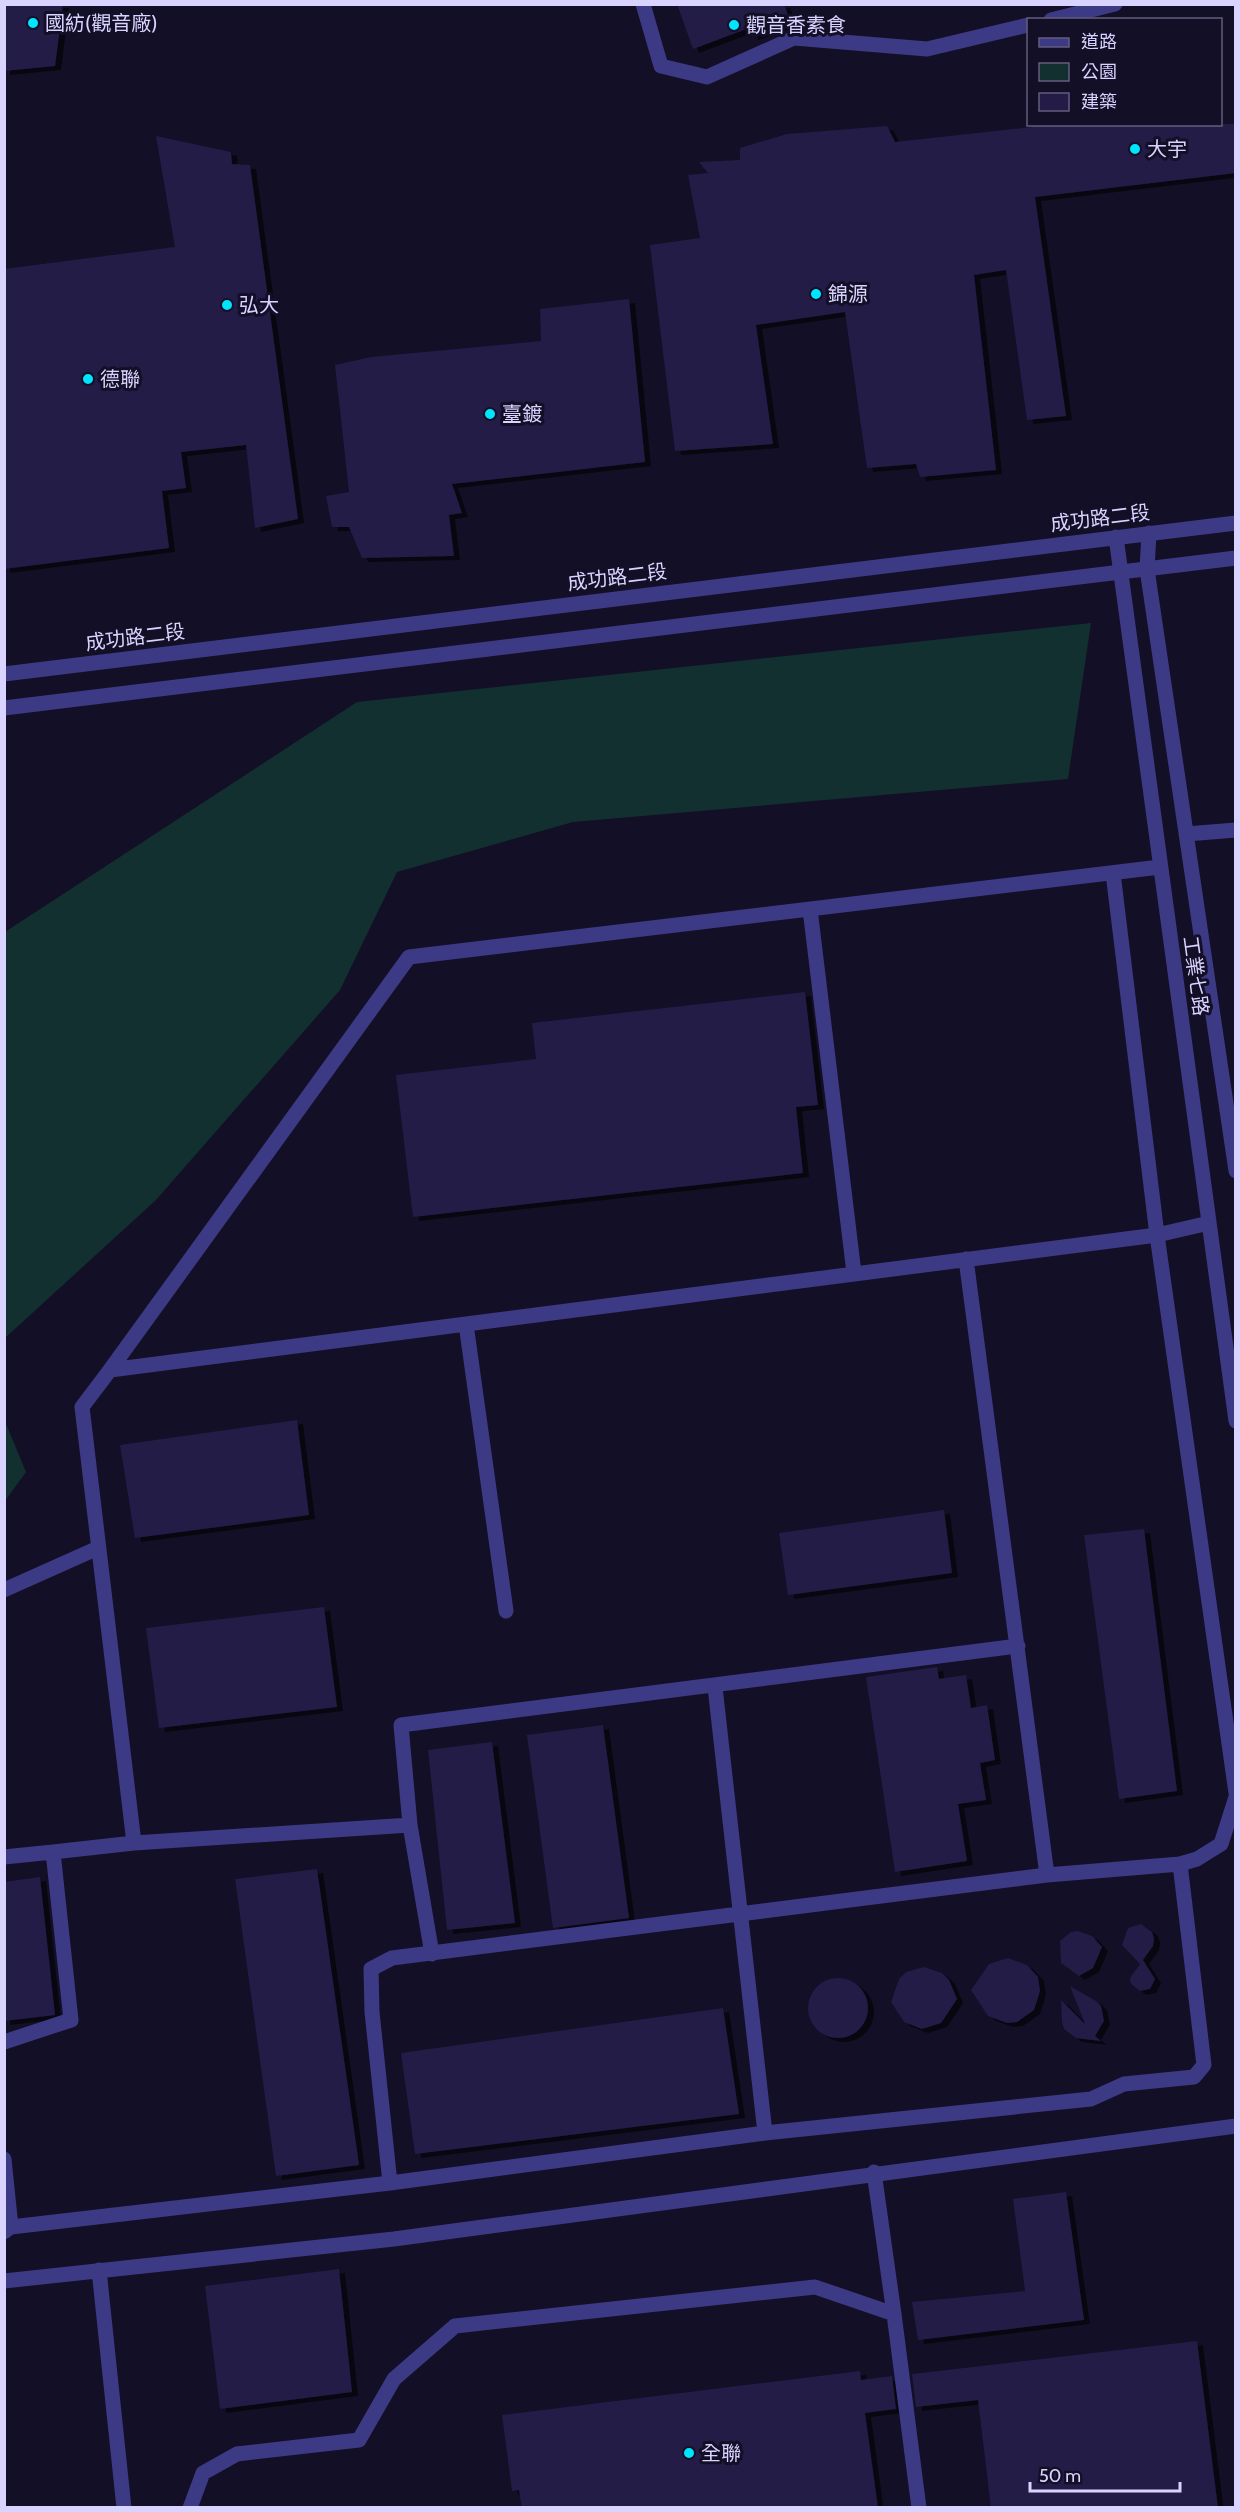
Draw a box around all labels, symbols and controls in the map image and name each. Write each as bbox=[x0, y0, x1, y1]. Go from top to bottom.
place label: 國紡(觀音廠) bbox=[45, 11, 158, 35]
place label: 觀音香素食 bbox=[746, 13, 846, 37]
marker: 國紡(觀音廠) bbox=[26, 16, 40, 30]
marker: 觀音香素食 bbox=[727, 18, 741, 32]
legend bbox=[1027, 18, 1222, 126]
text: 道路 bbox=[1081, 31, 1117, 53]
text: 公園 bbox=[1081, 61, 1117, 83]
text: 建築 bbox=[1081, 91, 1117, 113]
place label: 大宇 bbox=[1147, 137, 1187, 161]
marker: 大宇 bbox=[1128, 142, 1142, 156]
place label: 錦源 bbox=[828, 282, 868, 306]
marker: 錦源 bbox=[809, 287, 823, 301]
place label: 弘大 bbox=[239, 293, 279, 317]
marker: 弘大 bbox=[220, 298, 234, 312]
place label: 德聯 bbox=[100, 367, 140, 391]
marker: 德聯 bbox=[81, 372, 95, 386]
place label: 臺鍍 bbox=[502, 402, 542, 426]
marker: 臺鍍 bbox=[483, 407, 497, 421]
street label: 成功路二段 bbox=[1049, 500, 1151, 536]
street label: 成功路二段 bbox=[566, 559, 668, 595]
street label: 成功路二段 bbox=[84, 619, 186, 655]
street label: 工業七路 bbox=[1179, 935, 1213, 1017]
place label: 全聯 bbox=[701, 2441, 741, 2465]
marker: 全聯 bbox=[682, 2446, 696, 2460]
scale bar bbox=[1030, 2455, 1180, 2493]
text: 50 m bbox=[1039, 2465, 1081, 2487]

